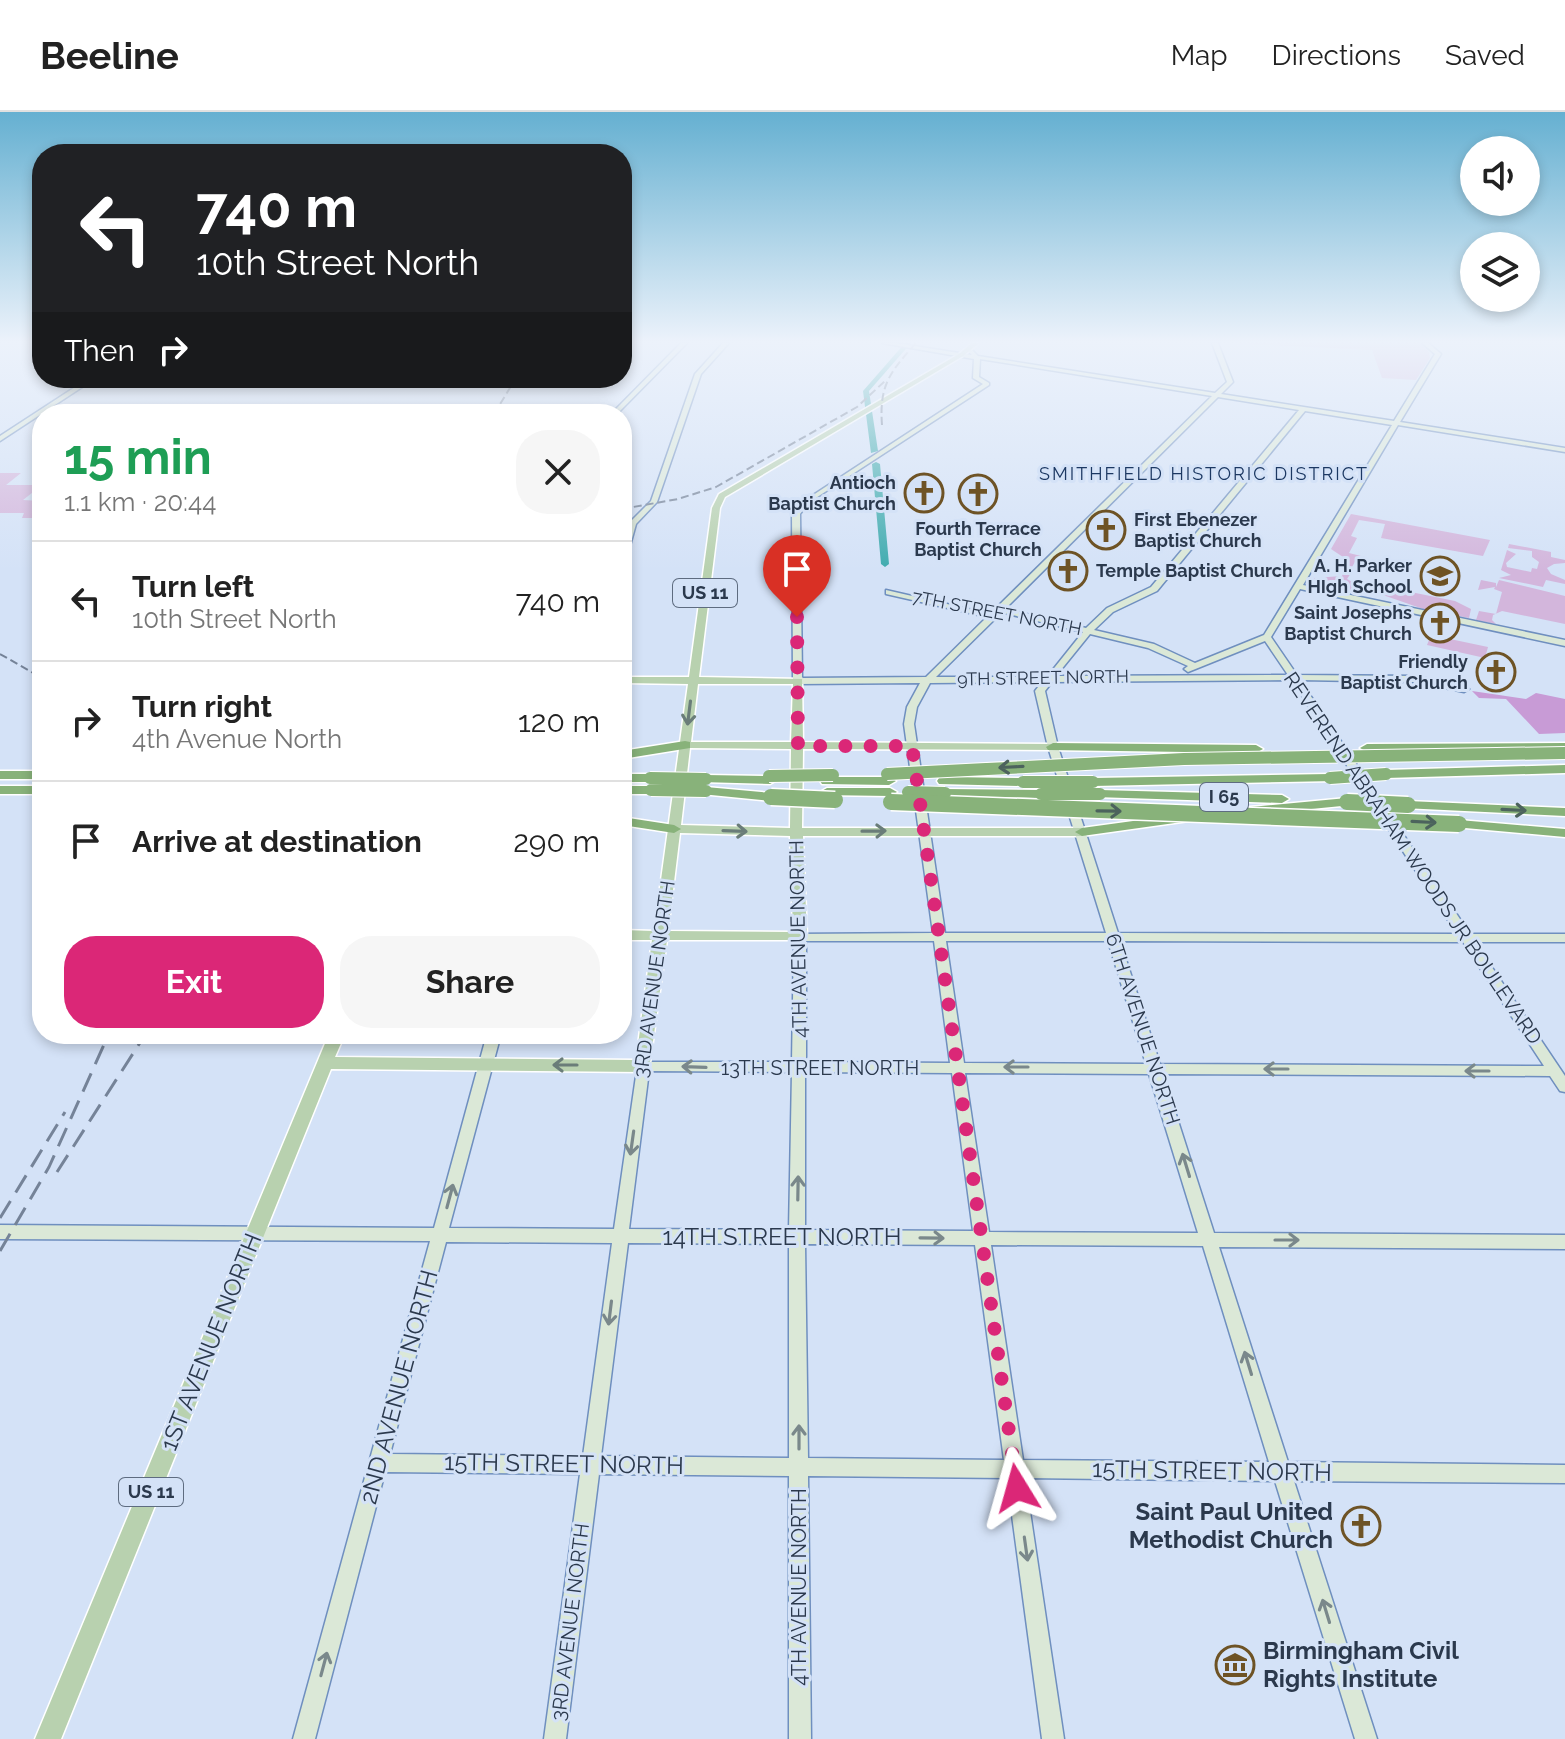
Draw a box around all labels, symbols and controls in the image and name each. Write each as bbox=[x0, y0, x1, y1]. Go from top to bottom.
text: Beeline bbox=[40, 33, 179, 78]
text: Map bbox=[1171, 39, 1228, 72]
text: Directions bbox=[1272, 39, 1401, 72]
text: Saved bbox=[1445, 39, 1525, 72]
map controls bbox=[1460, 136, 1540, 312]
button: sound bbox=[1460, 136, 1540, 216]
text: 740 m bbox=[196, 174, 357, 240]
icon: left bbox=[64, 176, 168, 280]
button: layers bbox=[1460, 232, 1540, 312]
text: 10th Street North bbox=[196, 241, 479, 283]
icon: right bbox=[151, 328, 195, 372]
text: Then bbox=[64, 333, 135, 368]
text: 15 min bbox=[64, 429, 212, 485]
button: close bbox=[516, 430, 600, 514]
district label: SMITHFIELD HISTORIC DISTRICT bbox=[1039, 463, 1369, 484]
place label: Antioch Baptist Church bbox=[768, 472, 896, 514]
church icon: Antioch Baptist Church bbox=[903, 472, 945, 514]
church icon: Fourth Terrace Baptist Church bbox=[957, 473, 999, 515]
text: 1.1 km · 20:44 bbox=[64, 487, 216, 517]
church icon: First Ebenezer Baptist Church bbox=[1085, 509, 1127, 551]
place label: First Ebenezer Baptist Church bbox=[1134, 509, 1262, 551]
place label: Fourth Terrace Baptist Church bbox=[914, 518, 1042, 560]
pin bbox=[763, 535, 831, 617]
icon: arrive bbox=[775, 547, 819, 591]
church icon: Temple Baptist Church bbox=[1047, 550, 1089, 592]
place label: A. H. Parker HIgh School bbox=[1307, 555, 1412, 597]
school or university icon: A. H. Parker HIgh School bbox=[1419, 555, 1461, 597]
place label: Temple Baptist Church bbox=[1096, 560, 1293, 581]
text: Turn left bbox=[132, 569, 254, 604]
icon: left bbox=[64, 579, 108, 623]
road number: US 11 bbox=[673, 579, 737, 607]
text: 740 m bbox=[516, 584, 600, 619]
street label: 7TH STREET NORTH bbox=[911, 586, 1084, 639]
place label: Saint Josephs Baptist Church bbox=[1284, 602, 1412, 644]
church icon: Saint Josephs Baptist Church bbox=[1419, 602, 1461, 644]
text: 10th Street North bbox=[132, 604, 337, 634]
place label: Friendly Baptist Church bbox=[1340, 651, 1468, 693]
church icon: Friendly Baptist Church bbox=[1475, 651, 1517, 693]
street label: 9TH STREET NORTH bbox=[957, 666, 1129, 689]
street label: REVEREND ABRAHAM WOODS JR BOULEVARD bbox=[1279, 667, 1547, 1049]
text: Turn right bbox=[132, 689, 272, 724]
icon: right bbox=[64, 699, 108, 743]
one-way arrow bbox=[682, 699, 697, 726]
text: 120 m bbox=[518, 704, 600, 739]
text: 4th Avenue North bbox=[132, 724, 342, 754]
one-way arrow bbox=[998, 760, 1025, 775]
road number: I 65 bbox=[1200, 783, 1248, 811]
one-way arrow bbox=[1500, 802, 1527, 817]
one-way arrow bbox=[1095, 803, 1122, 819]
one-way arrow bbox=[1410, 815, 1437, 830]
icon: arrive bbox=[64, 819, 108, 863]
one-way arrow bbox=[721, 823, 748, 838]
text: Arrive at destination bbox=[132, 824, 422, 859]
text: 290 m bbox=[513, 824, 600, 859]
one-way arrow bbox=[860, 824, 887, 839]
street label: 4TH AVENUE NORTH bbox=[784, 840, 812, 1038]
street label: 3RD AVENUE NORTH bbox=[628, 879, 680, 1079]
street label: 6TH AVENUE NORTH bbox=[1101, 930, 1185, 1128]
button: Exit bbox=[64, 936, 324, 1028]
button: Share bbox=[340, 936, 600, 1028]
street label: 13TH STREET NORTH bbox=[721, 1056, 919, 1080]
one-way arrow bbox=[552, 1057, 579, 1073]
one-way arrow bbox=[681, 1060, 708, 1075]
one-way arrow bbox=[1003, 1060, 1030, 1075]
one-way arrow bbox=[1263, 1061, 1290, 1077]
one-way arrow bbox=[1464, 1063, 1491, 1079]
one-way arrow bbox=[624, 1130, 639, 1155]
one-way arrow bbox=[1177, 1153, 1192, 1178]
one-way arrow bbox=[791, 1175, 806, 1202]
one-way arrow bbox=[443, 1184, 458, 1210]
street label: 14TH STREET NORTH bbox=[662, 1222, 902, 1251]
street label: 1ST AVENUE NORTH bbox=[154, 1229, 267, 1455]
one-way arrow bbox=[918, 1230, 945, 1246]
one-way arrow bbox=[1273, 1232, 1300, 1248]
street label: 2ND AVENUE NORTH bbox=[353, 1267, 444, 1507]
one-way arrow bbox=[602, 1299, 617, 1326]
one-way arrow bbox=[1239, 1351, 1254, 1376]
one-way arrow bbox=[791, 1424, 806, 1451]
position arrow bbox=[975, 1446, 1059, 1530]
street label: 15TH STREET NORTH bbox=[444, 1447, 684, 1480]
street label: 15TH STREET NORTH bbox=[1092, 1454, 1332, 1487]
road number: US 11 bbox=[119, 1478, 183, 1506]
street label: 4TH AVENUE NORTH bbox=[787, 1488, 811, 1686]
place label: Saint Paul United Methodist Church bbox=[1129, 1497, 1333, 1554]
church icon: Saint Paul United Methodist Church bbox=[1340, 1505, 1382, 1547]
street label: 3RD AVENUE NORTH bbox=[546, 1522, 594, 1722]
one-way arrow bbox=[1019, 1536, 1034, 1561]
one-way arrow bbox=[1317, 1599, 1332, 1624]
place label: Birmingham Civil Rights Institute bbox=[1263, 1636, 1459, 1693]
museum icon: Birmingham Civil Rights Institute bbox=[1214, 1644, 1256, 1686]
one-way arrow bbox=[317, 1651, 332, 1677]

